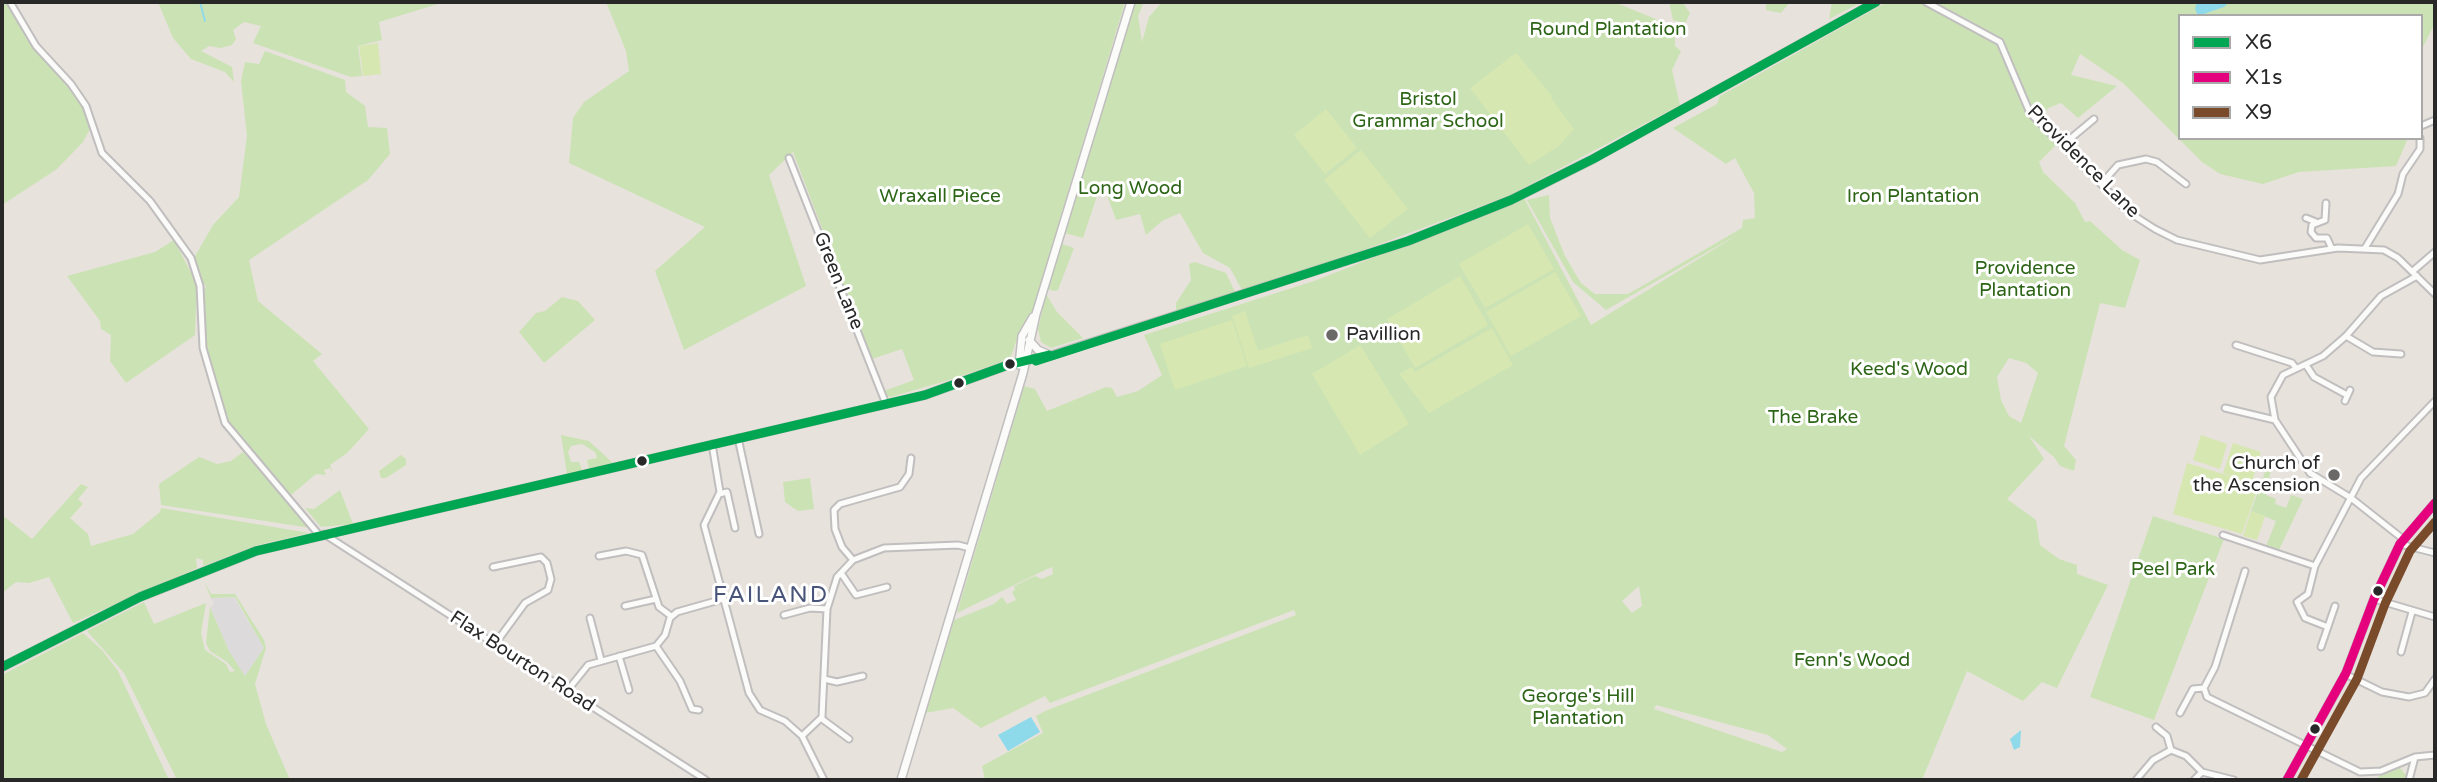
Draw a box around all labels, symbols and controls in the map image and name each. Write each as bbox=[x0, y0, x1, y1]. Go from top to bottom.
legend bbox=[2178, 14, 2423, 140]
park label: Round Plantation bbox=[1529, 19, 1687, 41]
text: X6 bbox=[2245, 30, 2272, 55]
text: X1s bbox=[2245, 65, 2282, 90]
park label: Bristol Grammar School bbox=[1352, 89, 1504, 133]
text: X9 bbox=[2245, 100, 2272, 125]
street label: Providence Lane bbox=[2022, 101, 2144, 223]
park label: Long Wood bbox=[1078, 178, 1182, 200]
park label: Wraxall Piece bbox=[879, 186, 1001, 208]
park label: Iron Plantation bbox=[1847, 186, 1979, 208]
street label: Green Lane bbox=[808, 229, 868, 333]
park label: Providence Plantation bbox=[1975, 258, 2075, 302]
place label: Pavillion bbox=[1346, 324, 1421, 346]
marker: Pavillion bbox=[1324, 327, 1340, 343]
unlabelled marker bbox=[1003, 357, 1017, 371]
park label: Keed's Wood bbox=[1850, 359, 1968, 381]
unlabelled marker bbox=[952, 376, 966, 390]
park label: The Brake bbox=[1768, 407, 1858, 429]
place label: Church of the Ascension bbox=[2193, 453, 2320, 497]
unlabelled marker bbox=[635, 454, 649, 468]
marker: Church of the Ascension bbox=[2326, 467, 2342, 483]
park label: Peel Park bbox=[2131, 559, 2215, 581]
district label: FAILAND bbox=[714, 582, 828, 610]
unlabelled marker bbox=[2371, 584, 2385, 598]
street label: Flax Bourton Road bbox=[445, 607, 599, 717]
park label: Fenn's Wood bbox=[1794, 650, 1910, 672]
park label: George's Hill Plantation bbox=[1521, 686, 1635, 730]
unlabelled marker bbox=[2308, 722, 2322, 736]

